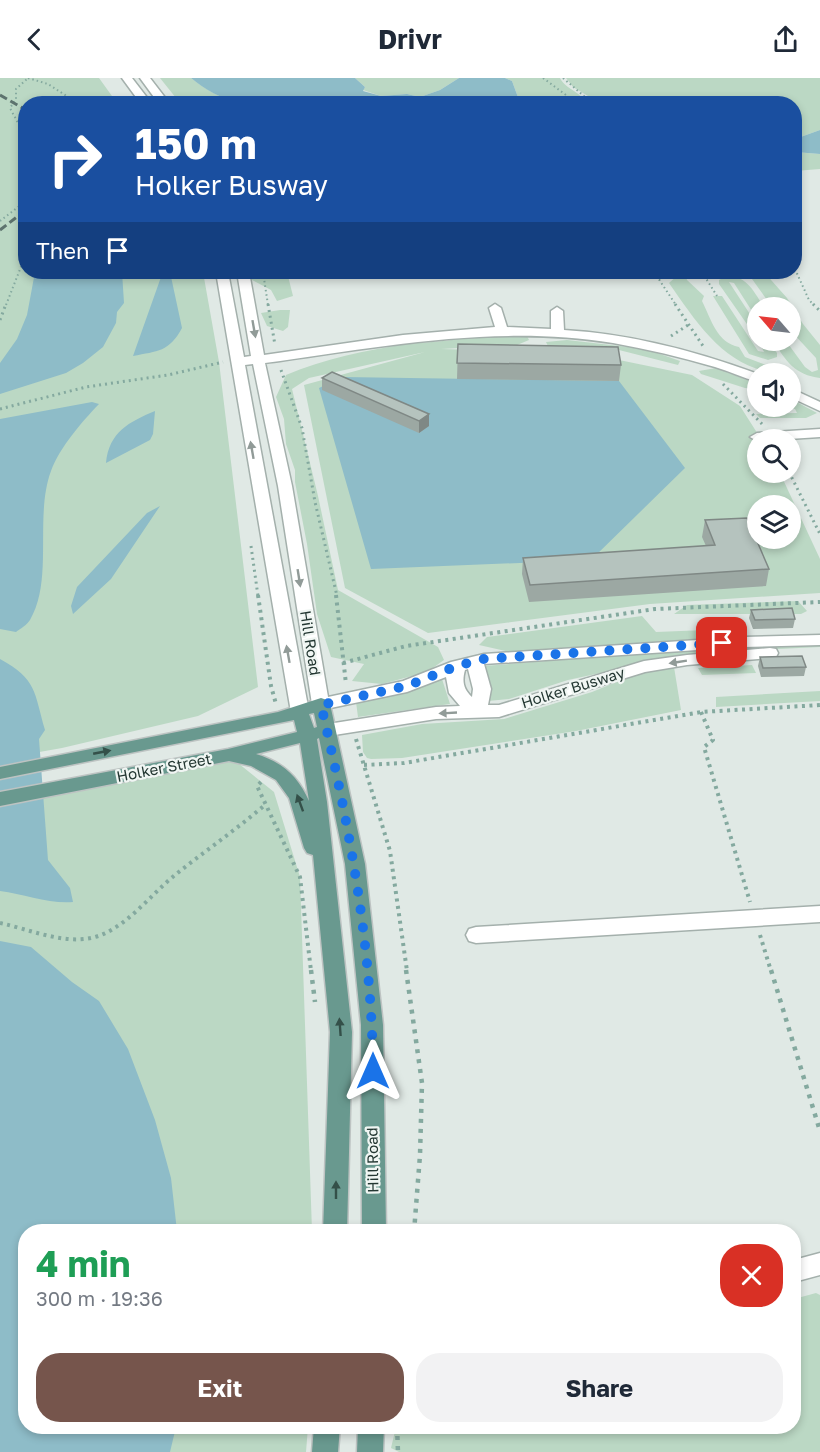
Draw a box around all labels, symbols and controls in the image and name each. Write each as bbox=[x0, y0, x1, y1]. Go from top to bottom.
icon: back bbox=[18, 23, 51, 56]
text: Drivr bbox=[378, 23, 442, 55]
icon: share bbox=[769, 23, 802, 56]
text: 150 m bbox=[135, 118, 257, 168]
icon: right bbox=[36, 120, 114, 198]
text: Holker Busway bbox=[135, 169, 328, 201]
icon: arrive bbox=[101, 234, 134, 267]
text: Then bbox=[36, 237, 89, 264]
north arrow bbox=[747, 297, 801, 351]
map controls bbox=[747, 297, 801, 549]
one-way arrow bbox=[250, 320, 259, 339]
button: sound bbox=[747, 363, 801, 417]
button: search bbox=[747, 429, 801, 483]
one-way arrow bbox=[248, 440, 257, 459]
button: layers bbox=[747, 495, 801, 549]
one-way arrow bbox=[295, 569, 304, 588]
street label: Hill Road bbox=[297, 609, 325, 677]
pin bbox=[696, 617, 747, 668]
icon: arrive bbox=[705, 626, 738, 659]
one-way arrow bbox=[283, 645, 292, 664]
one-way arrow bbox=[668, 657, 687, 666]
street label: Holker Busway bbox=[519, 663, 627, 711]
one-way arrow bbox=[438, 708, 457, 717]
one-way arrow bbox=[93, 747, 112, 756]
street label: Holker Street bbox=[115, 749, 213, 785]
one-way arrow bbox=[295, 793, 305, 811]
one-way arrow bbox=[335, 1017, 345, 1036]
position arrow bbox=[341, 1039, 405, 1103]
street label: Hill Road bbox=[362, 1127, 382, 1193]
one-way arrow bbox=[331, 1180, 341, 1199]
text: 4 min bbox=[36, 1242, 131, 1285]
button: close bbox=[720, 1244, 783, 1307]
text: 300 m · 19:36 bbox=[36, 1286, 163, 1310]
button: Exit bbox=[36, 1353, 404, 1422]
button: Share bbox=[416, 1353, 783, 1422]

